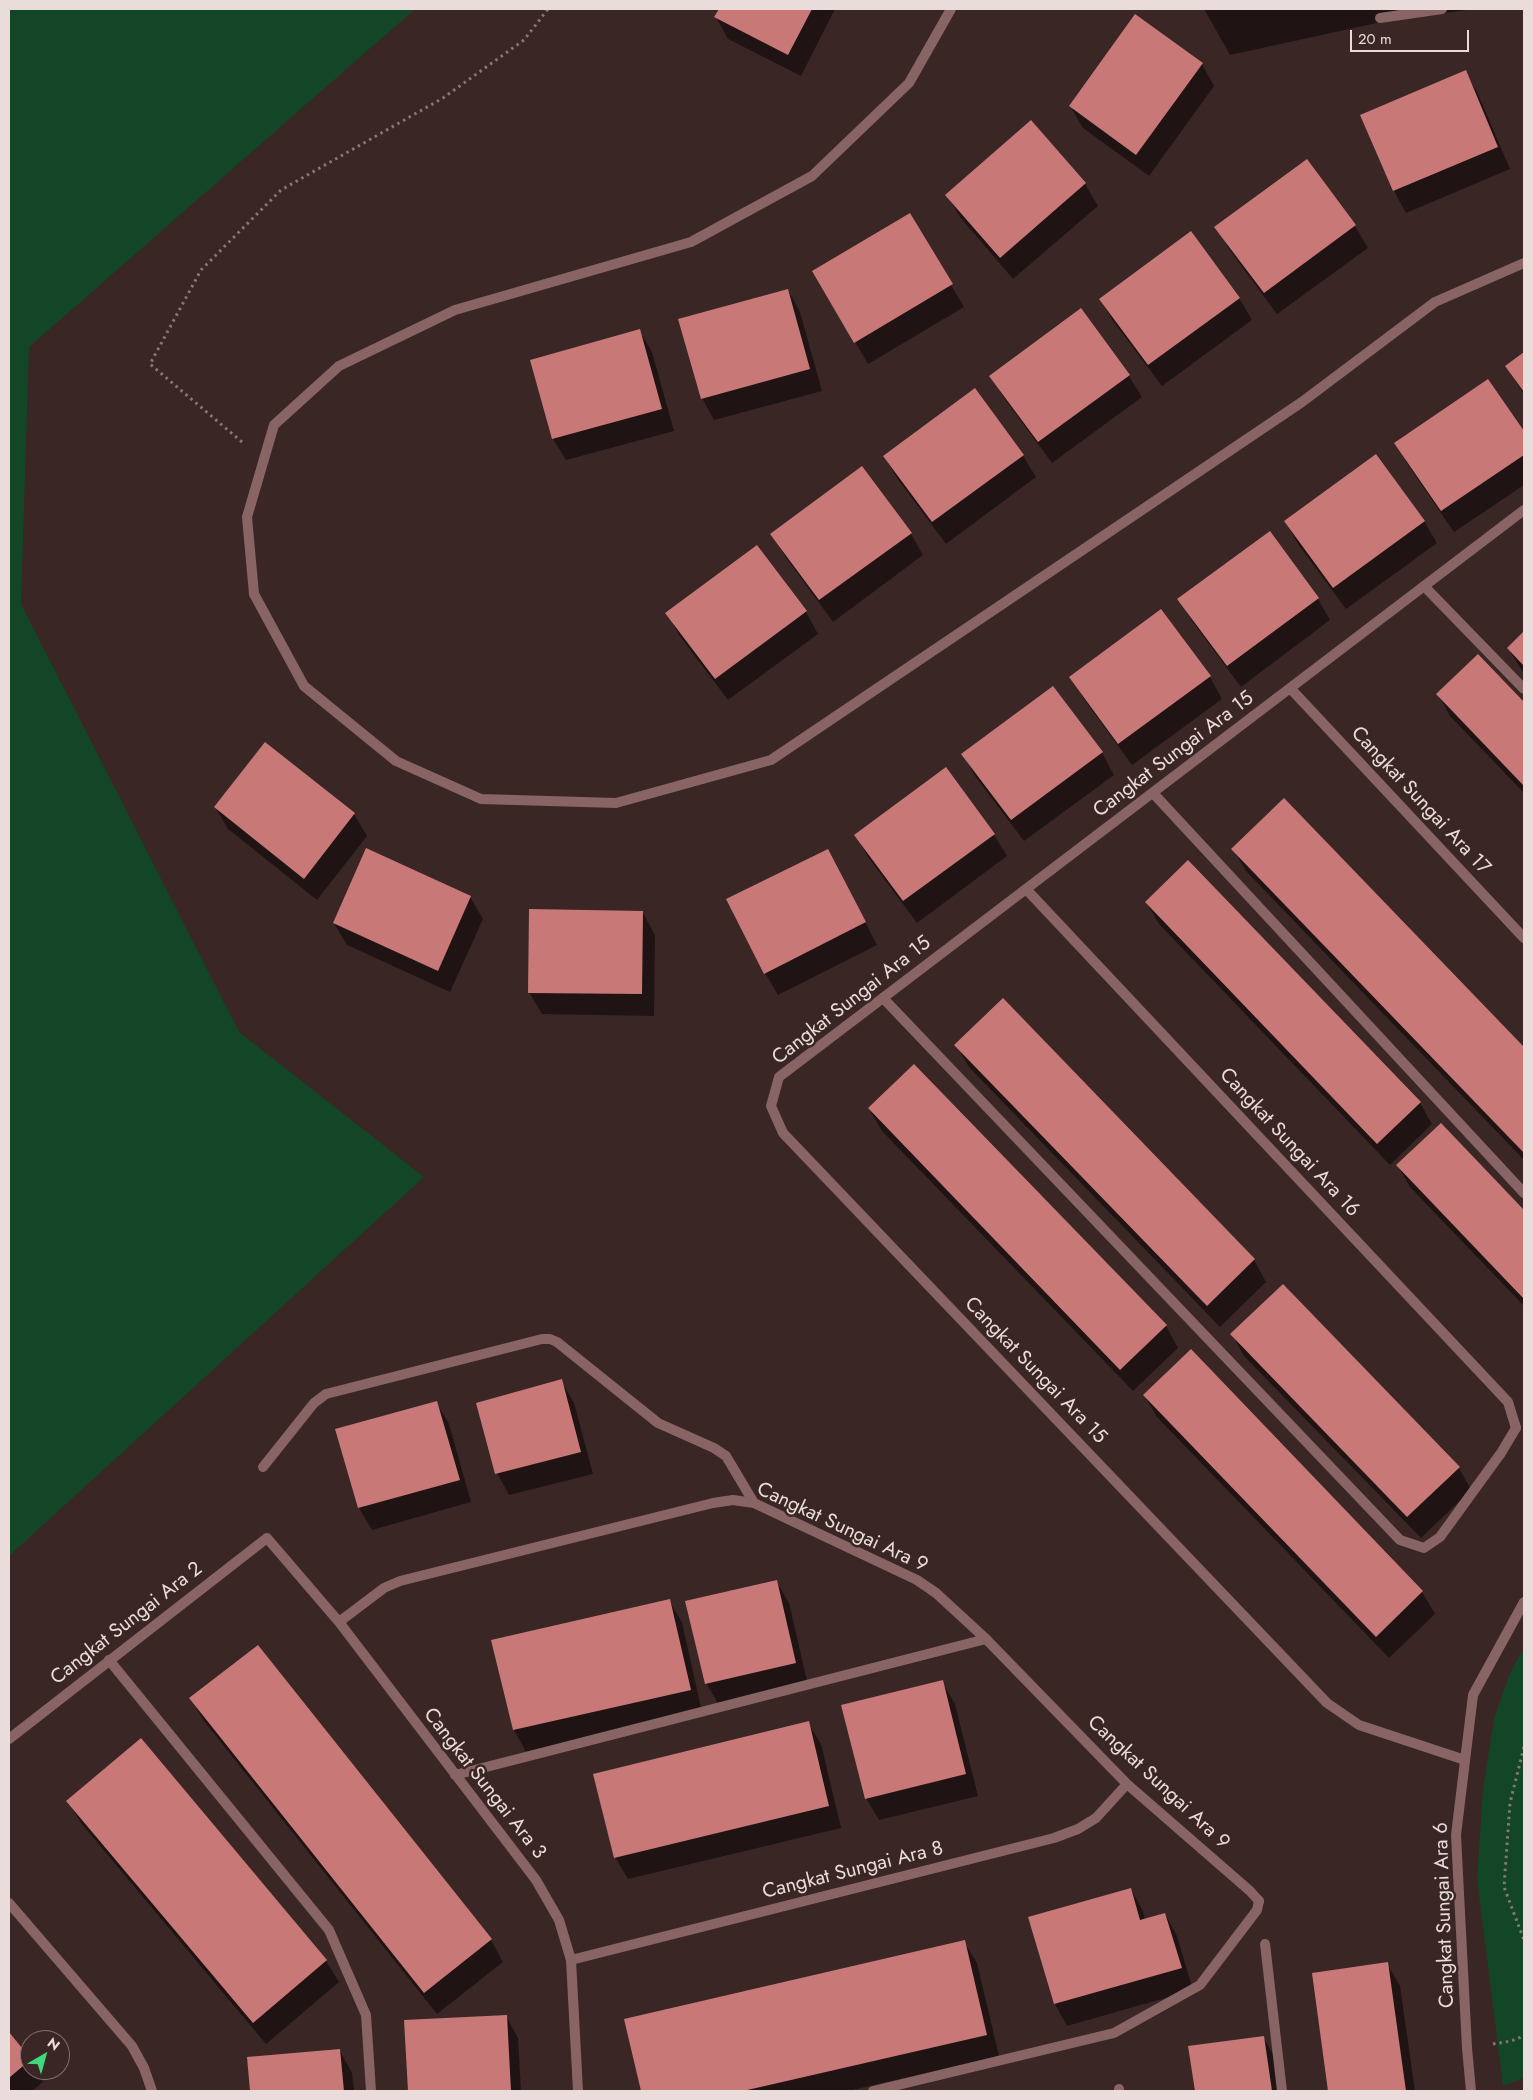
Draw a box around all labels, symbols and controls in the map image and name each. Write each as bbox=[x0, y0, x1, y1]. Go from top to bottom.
scale bar bbox=[1353, 20, 1472, 52]
text: 20 m bbox=[1358, 28, 1392, 50]
street label: Cangkat Sungai Ara 15 bbox=[1089, 687, 1259, 823]
street label: Cangkat Sungai Ara 17 bbox=[1345, 722, 1495, 880]
street label: Cangkat Sungai Ara 15 bbox=[768, 932, 936, 1070]
street label: Cangkat Sungai Ara 16 bbox=[1214, 1064, 1364, 1222]
street label: Cangkat Sungai Ara 15 bbox=[959, 1293, 1111, 1449]
street label: Cangkat Sungai Ara 9 bbox=[753, 1478, 931, 1578]
street label: Cangkat Sungai Ara 2 bbox=[46, 1557, 208, 1691]
street label: Cangkat Sungai Ara 3 bbox=[418, 1704, 550, 1864]
street label: Cangkat Sungai Ara 9 bbox=[1082, 1711, 1234, 1855]
street label: Cangkat Sungai Ara 6 bbox=[1430, 1822, 1460, 2008]
street label: Cangkat Sungai Ara 8 bbox=[760, 1837, 946, 1905]
north arrow bbox=[20, 2030, 70, 2080]
text: N bbox=[43, 2033, 64, 2055]

